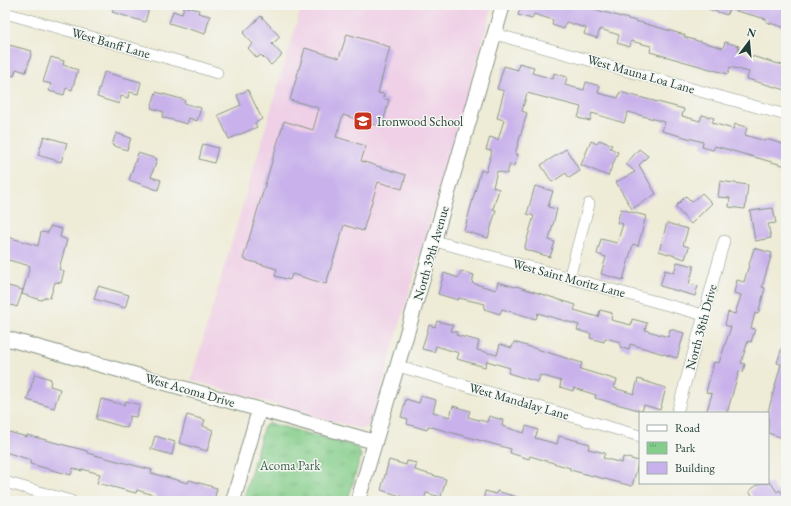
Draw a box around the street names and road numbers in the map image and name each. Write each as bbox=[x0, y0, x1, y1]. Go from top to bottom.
street label: West Banff Lane bbox=[70, 24, 152, 62]
street label: West Mauna Loa Lane bbox=[585, 51, 697, 97]
street label: North 39th Avenue bbox=[409, 204, 453, 302]
street label: West Saint Moritz Lane bbox=[511, 255, 627, 301]
street label: North 38th Drive bbox=[681, 282, 721, 372]
street label: West Acoma Drive bbox=[143, 369, 237, 411]
street label: West Mandalay Lane bbox=[467, 379, 571, 423]

